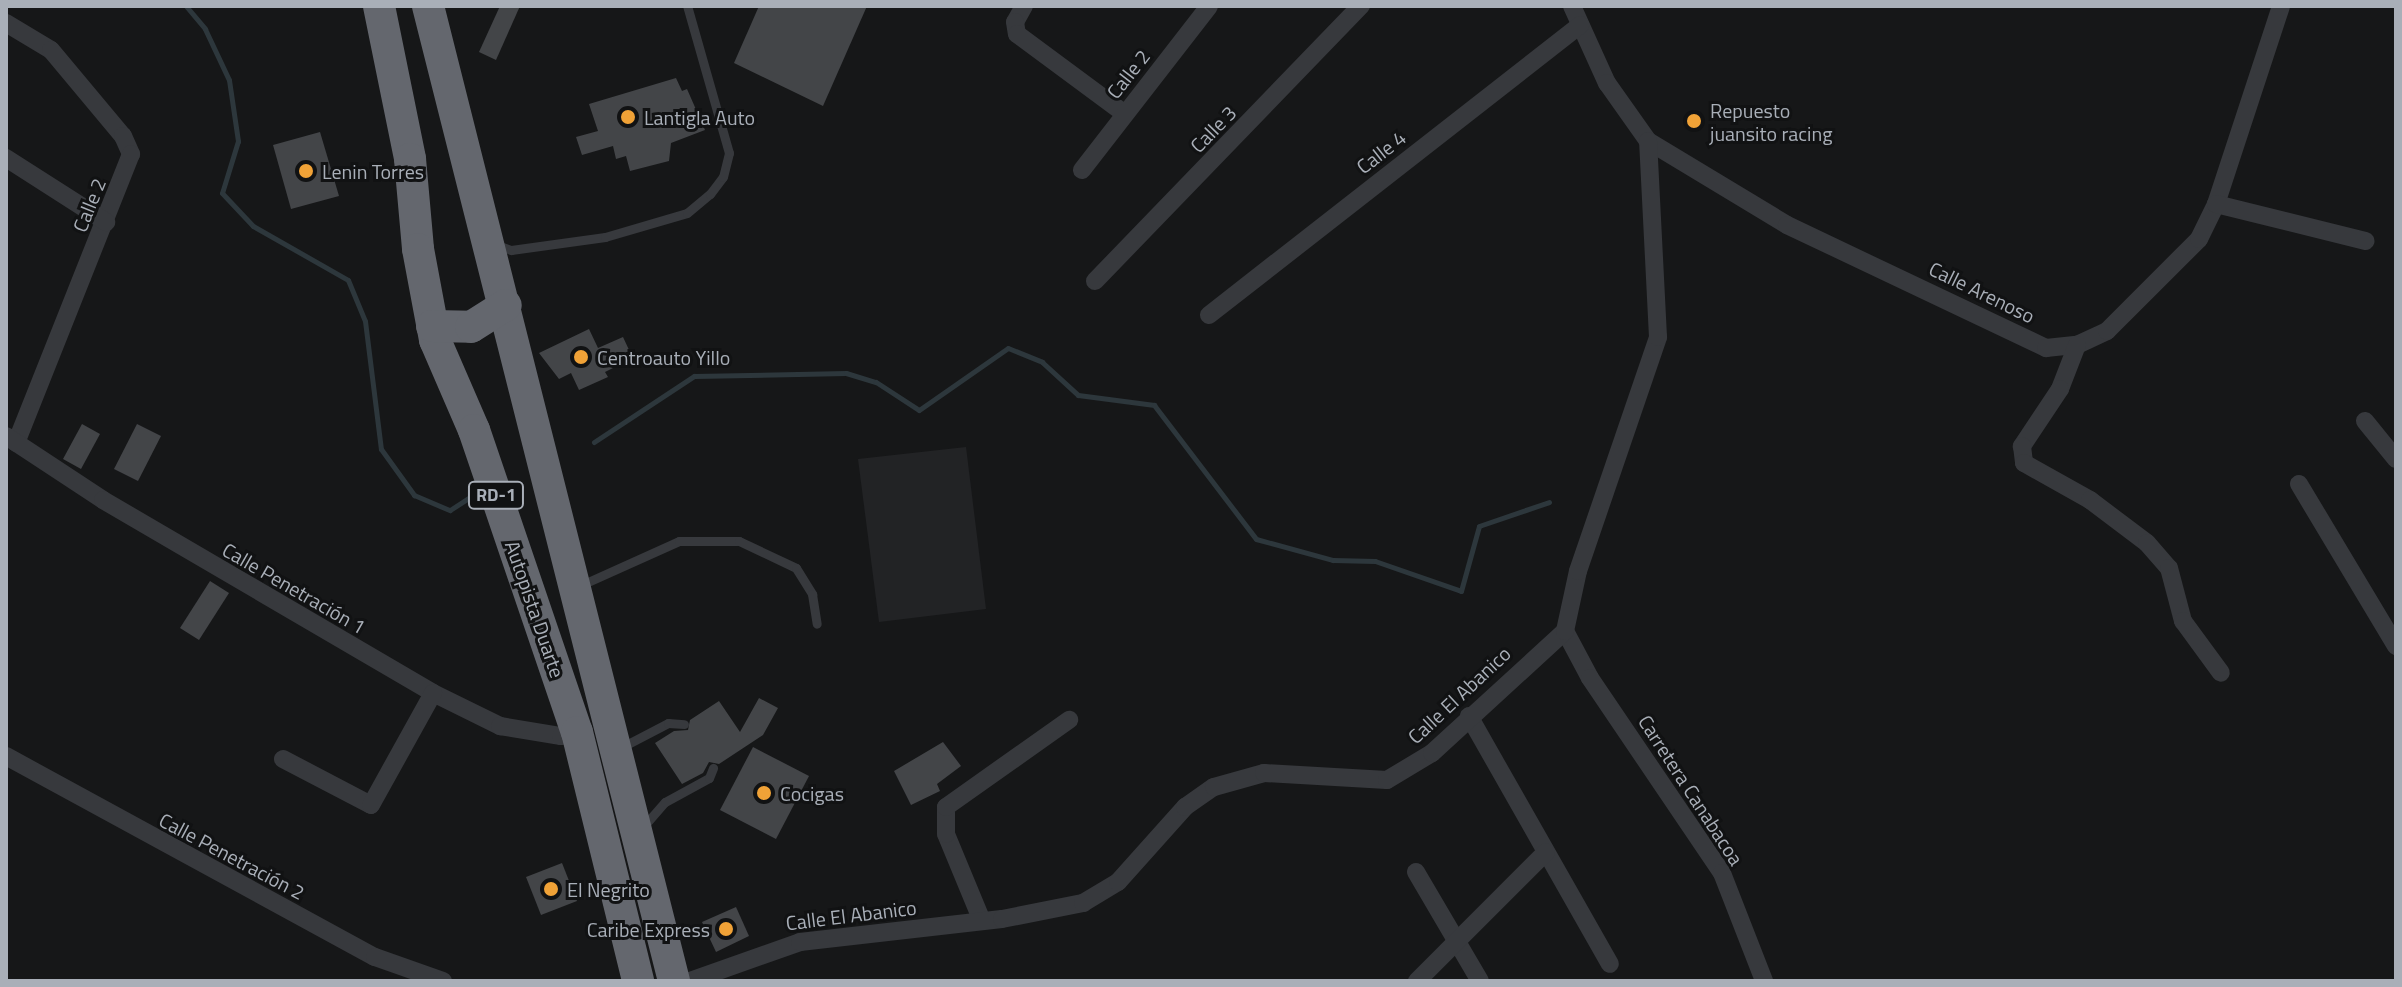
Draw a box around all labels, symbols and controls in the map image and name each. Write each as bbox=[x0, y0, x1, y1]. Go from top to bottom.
street label: Calle 2 bbox=[1101, 45, 1155, 103]
place label: Repuesto juansito racing bbox=[1710, 98, 1832, 145]
street label: Calle 3 bbox=[1185, 101, 1241, 157]
place label: Lantigla Auto bbox=[644, 105, 755, 129]
marker: Lantigla Auto bbox=[619, 108, 637, 126]
marker: Repuesto juansito racing bbox=[1685, 112, 1703, 130]
street label: Calle 4 bbox=[1352, 125, 1410, 179]
place label: Lenin Torres bbox=[322, 159, 424, 183]
marker: Lenin Torres bbox=[297, 162, 315, 180]
street label: Calle 2 bbox=[67, 175, 111, 235]
street label: Calle Arenoso bbox=[1925, 256, 2039, 328]
place label: Centroauto Yillo bbox=[597, 345, 730, 369]
marker: Centroauto Yillo bbox=[572, 348, 590, 366]
road number: RD-1 bbox=[466, 481, 526, 509]
street label: Calle Penetración 1 bbox=[218, 537, 370, 639]
street label: Autopista Duarte bbox=[500, 537, 570, 681]
street label: Calle El Abanico bbox=[1403, 641, 1515, 749]
street label: Carretera Canabacoa bbox=[1633, 710, 1749, 870]
place label: Cocigas bbox=[780, 781, 844, 805]
marker: Cocigas bbox=[755, 784, 773, 802]
street label: Calle Penetración 2 bbox=[155, 808, 309, 904]
place label: El Negrito bbox=[567, 877, 650, 901]
marker: El Negrito bbox=[542, 880, 560, 898]
street label: Calle El Abanico bbox=[784, 895, 918, 935]
place label: Caribe Express bbox=[587, 917, 710, 941]
marker: Caribe Express bbox=[717, 920, 735, 938]

